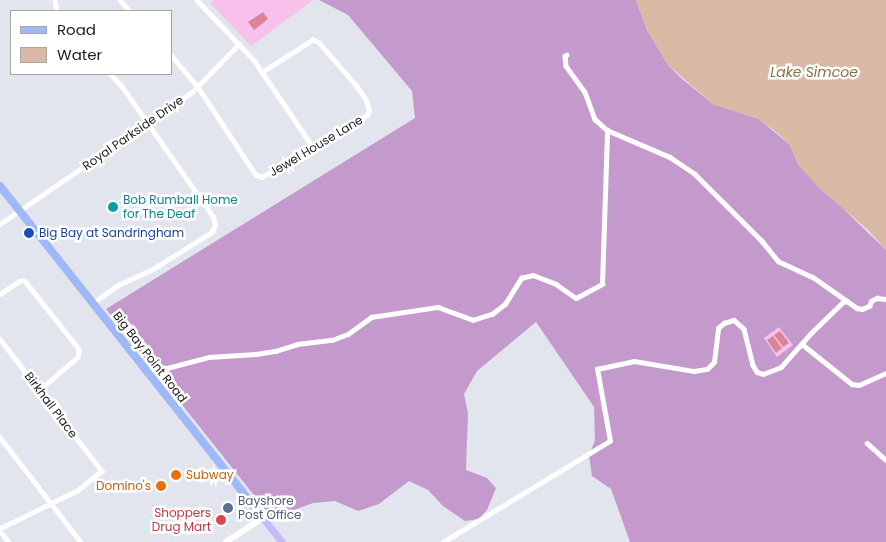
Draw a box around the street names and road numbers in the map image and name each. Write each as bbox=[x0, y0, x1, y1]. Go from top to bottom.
street label: Royal Parkside Drive bbox=[80, 93, 186, 173]
street label: Jewel House Lane bbox=[267, 112, 365, 180]
street label: Big Bay Point Road bbox=[110, 309, 190, 405]
street label: Birkhall Place bbox=[22, 369, 80, 441]

